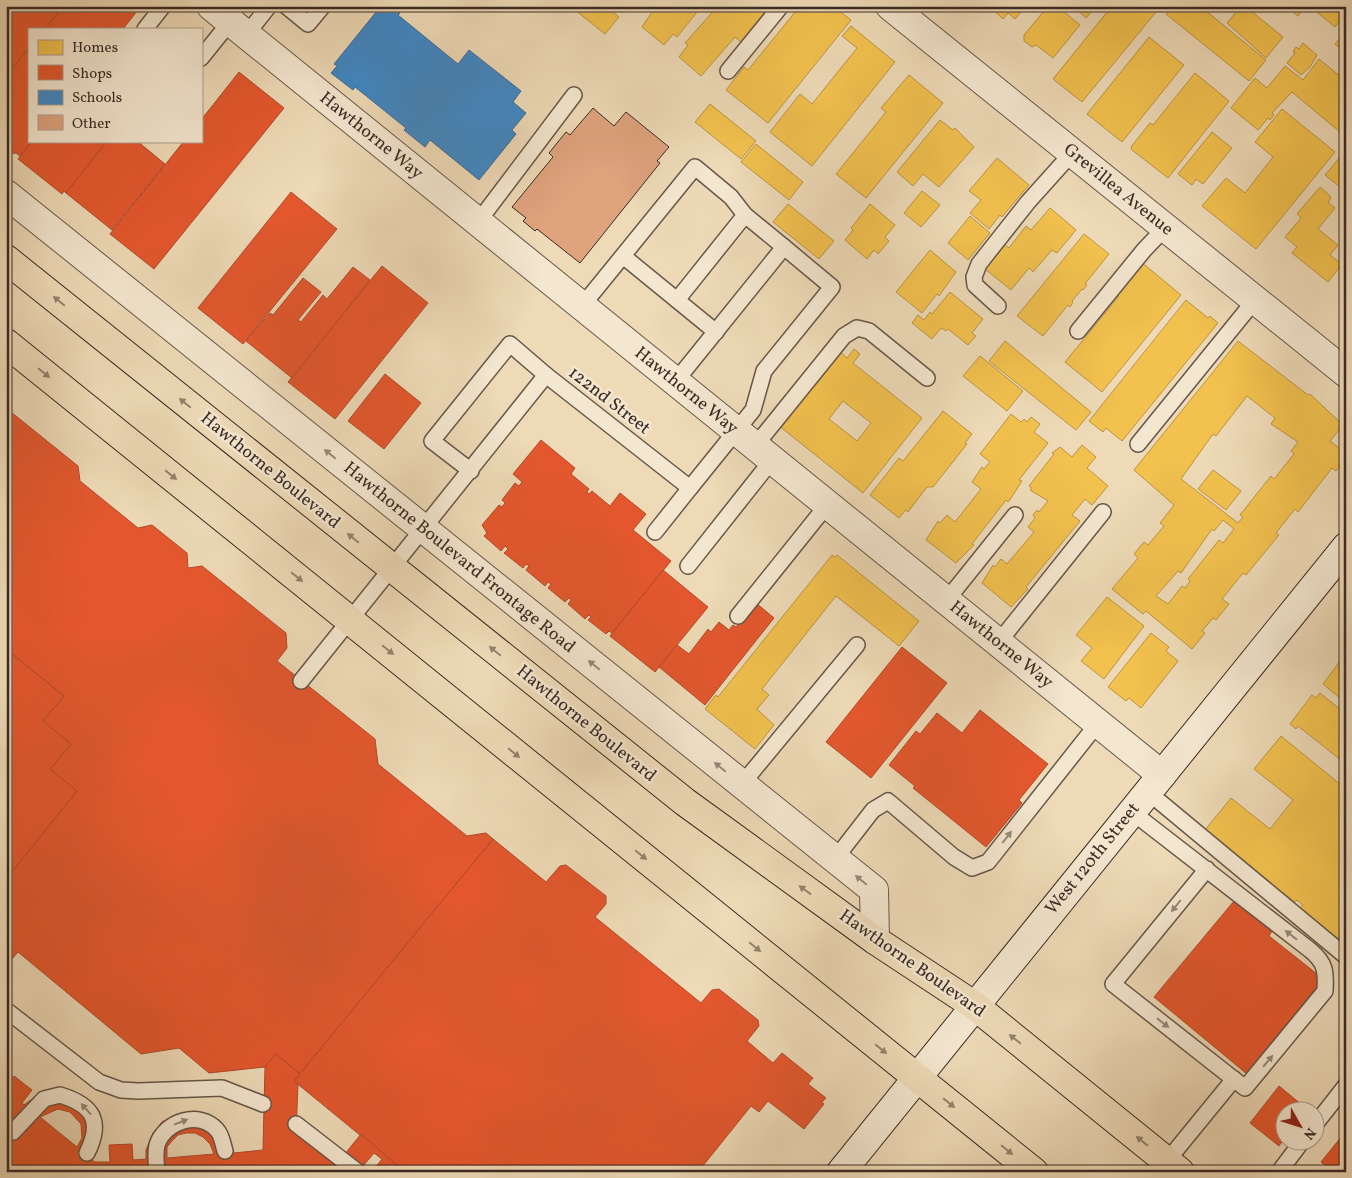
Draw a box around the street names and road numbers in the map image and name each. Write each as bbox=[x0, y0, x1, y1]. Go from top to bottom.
street label: Hawthorne Way bbox=[314, 86, 429, 186]
street label: Grevillea Avenue bbox=[1058, 138, 1178, 242]
street label: Hawthorne Way bbox=[629, 341, 744, 441]
street label: 122nd Street bbox=[563, 361, 655, 441]
street label: Hawthorne Boulevard bbox=[195, 407, 345, 535]
street label: Hawthorne Boulevard Frontage Road bbox=[338, 456, 580, 660]
street label: Hawthorne Way bbox=[944, 595, 1059, 695]
street label: Hawthorne Boulevard bbox=[511, 660, 661, 788]
street label: West 120th Street bbox=[1040, 798, 1146, 920]
street label: Hawthorne Boulevard bbox=[834, 904, 990, 1024]

